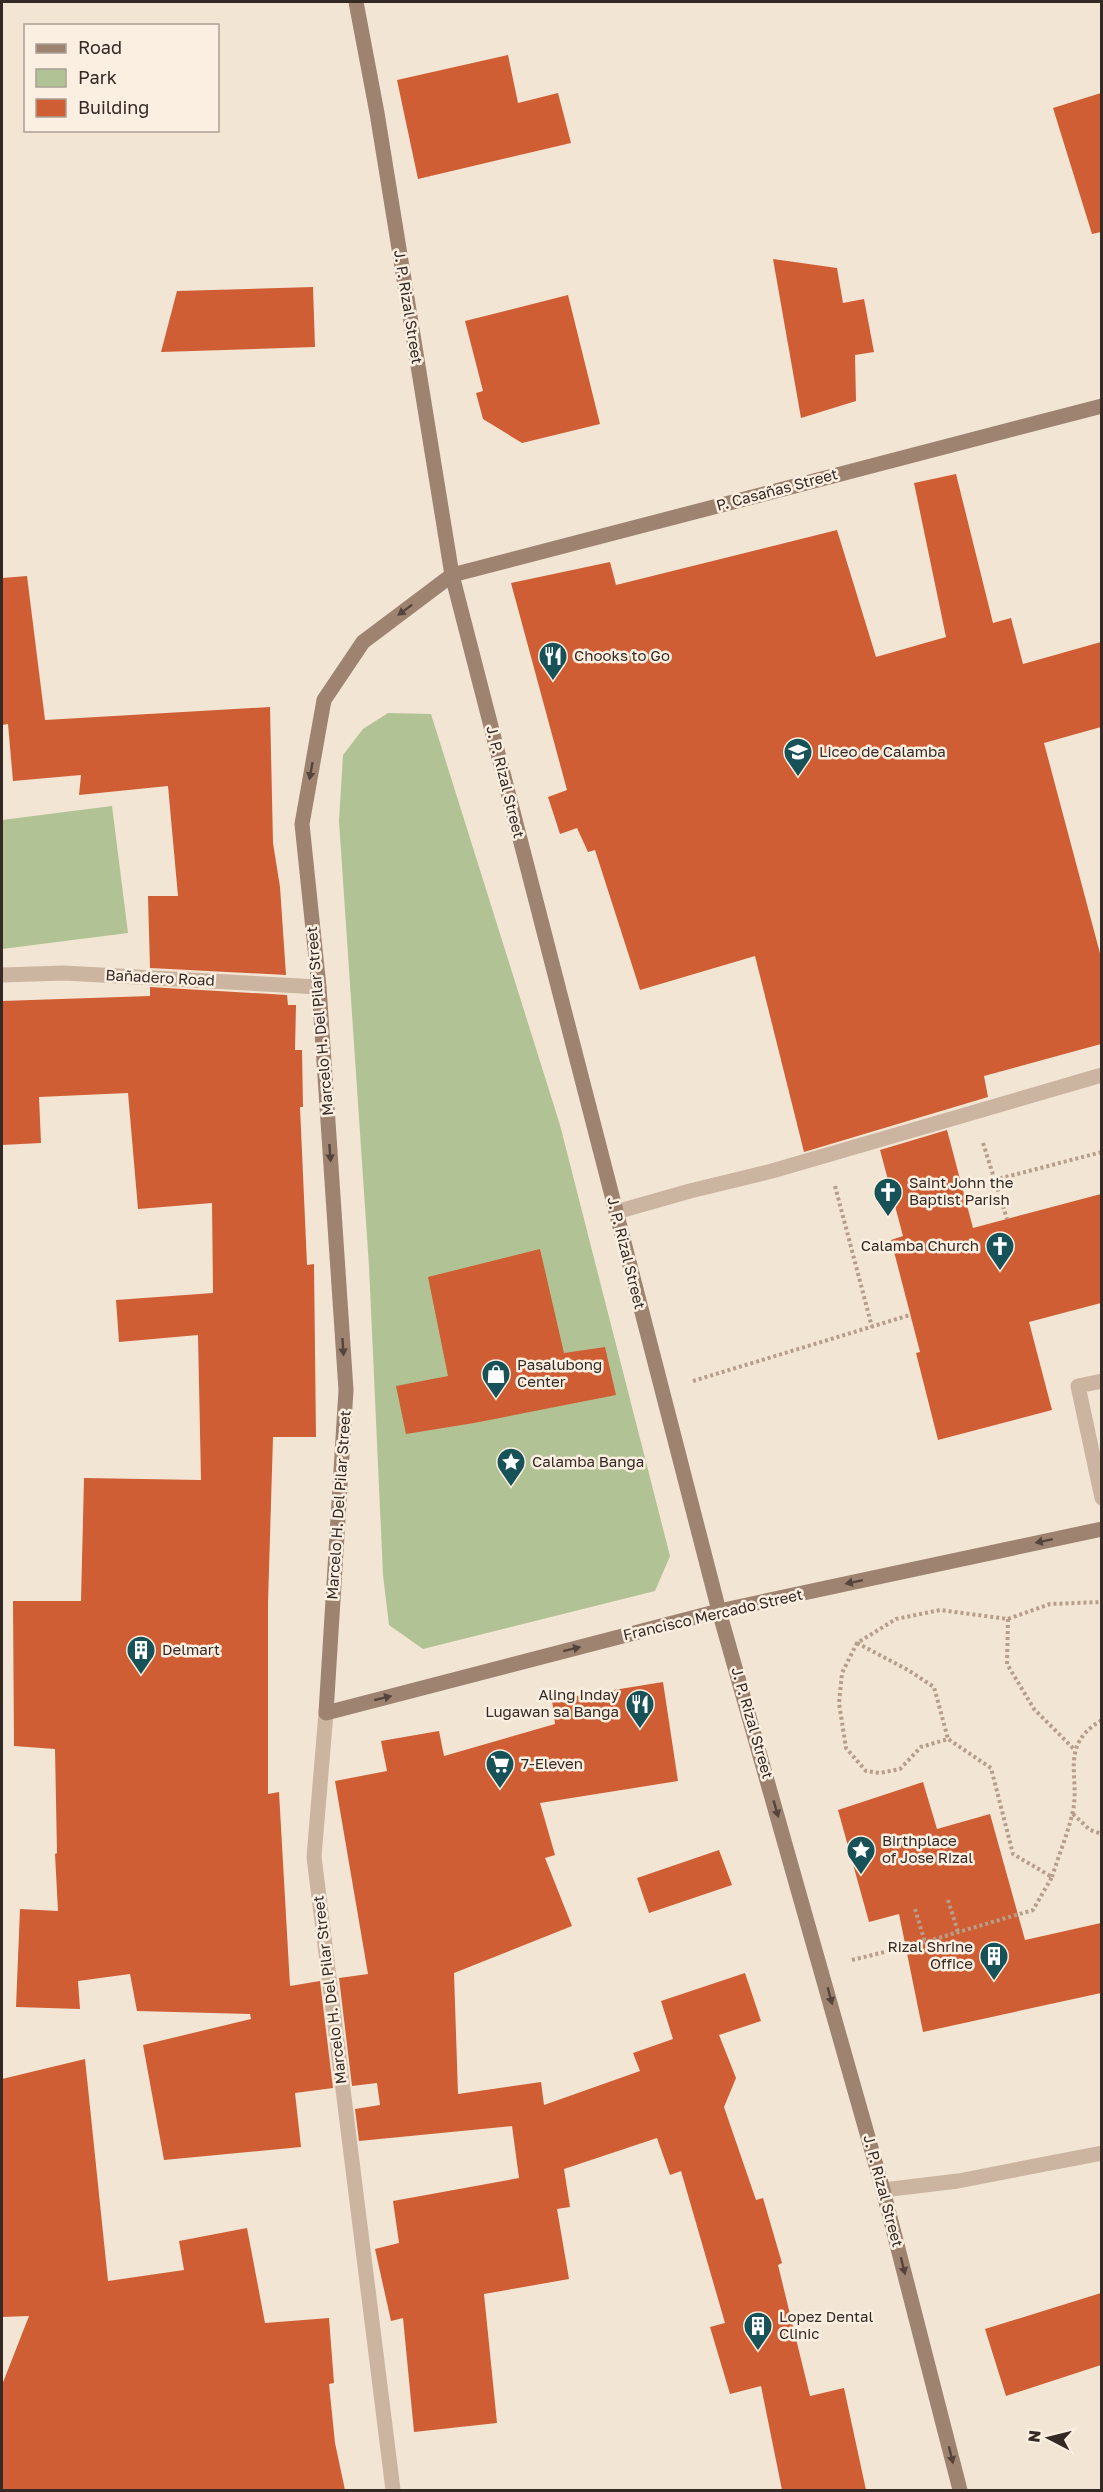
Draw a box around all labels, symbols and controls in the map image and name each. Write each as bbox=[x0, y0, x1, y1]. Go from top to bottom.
legend bbox=[24, 24, 219, 132]
text: Road bbox=[78, 36, 122, 58]
text: Park bbox=[78, 66, 117, 88]
text: Building bbox=[78, 96, 149, 118]
street label: J. P. Rizal Street bbox=[391, 248, 427, 365]
street label: P. Casañas Street bbox=[714, 464, 839, 514]
one-way arrow bbox=[398, 604, 414, 616]
restaurant icon: Chooks to Go bbox=[537, 640, 569, 682]
place label: Chooks to Go bbox=[574, 646, 670, 664]
street label: J. P. Rizal Street bbox=[483, 724, 529, 840]
school or university icon: Liceo de Calamba bbox=[782, 736, 814, 778]
place label: Liceo de Calamba bbox=[819, 742, 946, 760]
one-way arrow bbox=[306, 762, 315, 781]
street label: Marcelo H. Del Pilar Street bbox=[302, 926, 336, 1116]
street label: Bañadero Road bbox=[105, 965, 215, 989]
one-way arrow bbox=[325, 1143, 335, 1162]
place label: Saint John the Baptist Parish bbox=[909, 1173, 1014, 1208]
church icon: Saint John the Baptist Parish bbox=[872, 1176, 904, 1218]
street label: J. P. Rizal Street bbox=[604, 1195, 650, 1311]
church icon: Calamba Church bbox=[984, 1230, 1016, 1272]
place label: Calamba Church bbox=[861, 1236, 979, 1254]
one-way arrow bbox=[339, 1338, 348, 1357]
place label: Pasalubong Center bbox=[517, 1355, 602, 1390]
shop icon: Pasalubong Center bbox=[480, 1358, 512, 1400]
street label: Marcelo H. Del Pilar Street bbox=[322, 1410, 354, 1600]
place icon: Calamba Banga bbox=[495, 1446, 527, 1488]
place label: Calamba Banga bbox=[532, 1452, 644, 1470]
one-way arrow bbox=[1035, 1537, 1054, 1546]
one-way arrow bbox=[844, 1578, 863, 1587]
street label: Francisco Mercado Street bbox=[621, 1585, 804, 1643]
building icon: Delmart bbox=[125, 1634, 157, 1676]
place label: Delmart bbox=[162, 1640, 220, 1658]
one-way arrow bbox=[563, 1644, 581, 1654]
street label: J. P. Rizal Street bbox=[728, 1665, 778, 1781]
place label: Aling Inday Lugawan sa Banga bbox=[485, 1685, 620, 1720]
restaurant icon: Aling Inday Lugawan sa Banga bbox=[624, 1688, 656, 1730]
one-way arrow bbox=[374, 1693, 392, 1702]
supermarket icon: 7-Eleven bbox=[484, 1748, 516, 1790]
place label: 7-Eleven bbox=[521, 1754, 583, 1772]
one-way arrow bbox=[772, 1800, 781, 1818]
place label: Birthplace of Jose Rizal bbox=[882, 1831, 973, 1866]
place icon: Birthplace of Jose Rizal bbox=[845, 1834, 877, 1876]
street label: Marcelo H. Del Pilar Street bbox=[309, 1895, 350, 2085]
place label: Rizal Shrine Office bbox=[887, 1937, 973, 1972]
building icon: Rizal Shrine Office bbox=[978, 1940, 1010, 1982]
one-way arrow bbox=[826, 1987, 835, 2005]
street label: J. P. Rizal Street bbox=[860, 2133, 908, 2249]
one-way arrow bbox=[898, 2256, 908, 2275]
place label: Lopez Dental Clinic bbox=[779, 2307, 873, 2342]
building icon: Lopez Dental Clinic bbox=[742, 2310, 774, 2352]
north arrow bbox=[1019, 2408, 1079, 2468]
text: N bbox=[1023, 2429, 1045, 2443]
one-way arrow bbox=[946, 2445, 956, 2464]

